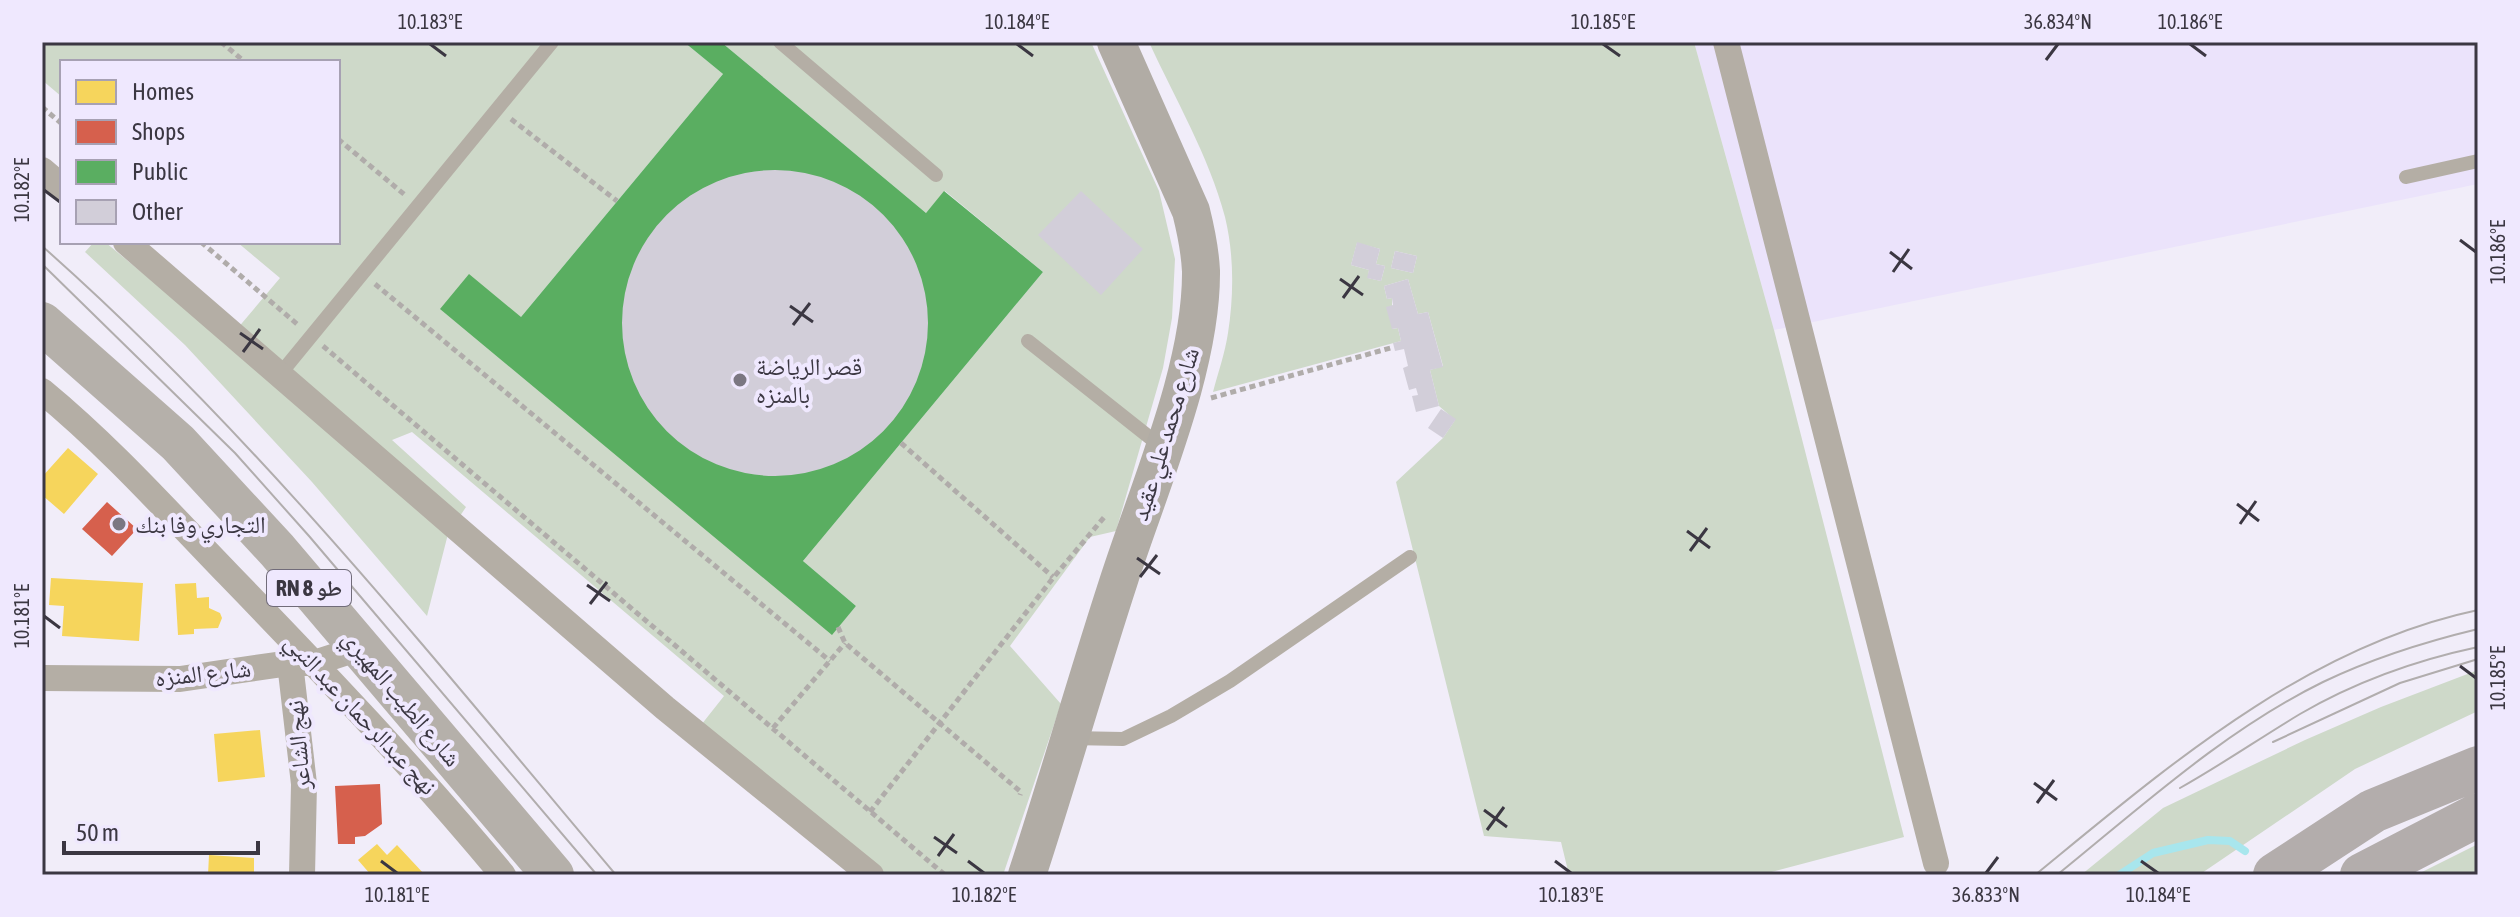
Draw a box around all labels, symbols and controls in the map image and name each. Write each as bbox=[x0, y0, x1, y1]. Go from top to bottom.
text: 10.183°E bbox=[398, 10, 463, 33]
text: 10.184°E bbox=[985, 10, 1050, 33]
text: 10.185°E bbox=[1571, 10, 1636, 33]
text: 36.834°N bbox=[2024, 10, 2092, 33]
text: 10.186°E bbox=[2158, 10, 2223, 33]
legend bbox=[60, 60, 340, 244]
text: Homes bbox=[132, 78, 194, 105]
text: Shops bbox=[132, 118, 185, 145]
text: 10.182°E bbox=[10, 157, 33, 222]
text: Public bbox=[132, 158, 188, 185]
text: Other bbox=[132, 198, 183, 225]
text: 10.186°E bbox=[2486, 219, 2509, 284]
street label: شارع محمد علي عقيد bbox=[1126, 344, 1210, 526]
place label: قصر الرياضة بالمنزه bbox=[756, 353, 862, 408]
marker: قصر الرياضة بالمنزه bbox=[731, 371, 749, 389]
place label: التجاري وفا بنك bbox=[135, 511, 266, 544]
marker: التجاري وفا بنك bbox=[110, 515, 128, 533]
road number: RN 8 طو bbox=[267, 570, 351, 606]
text: 10.181°E bbox=[10, 583, 33, 648]
street label: شارع الطيب المهيري bbox=[333, 624, 467, 775]
street label: نهج عبدالرحمان عبد النبي bbox=[275, 628, 442, 804]
text: 10.185°E bbox=[2486, 645, 2509, 710]
street label: شارع المنزه bbox=[154, 655, 252, 693]
street label: نهج الشاعر bbox=[281, 699, 317, 792]
scale bar bbox=[64, 805, 258, 855]
text: 50 m bbox=[76, 819, 119, 846]
text: 10.181°E bbox=[365, 883, 430, 906]
text: 10.182°E bbox=[952, 883, 1017, 906]
text: 10.183°E bbox=[1539, 883, 1604, 906]
text: 36.833°N bbox=[1952, 883, 2020, 906]
text: 10.184°E bbox=[2126, 883, 2191, 906]

